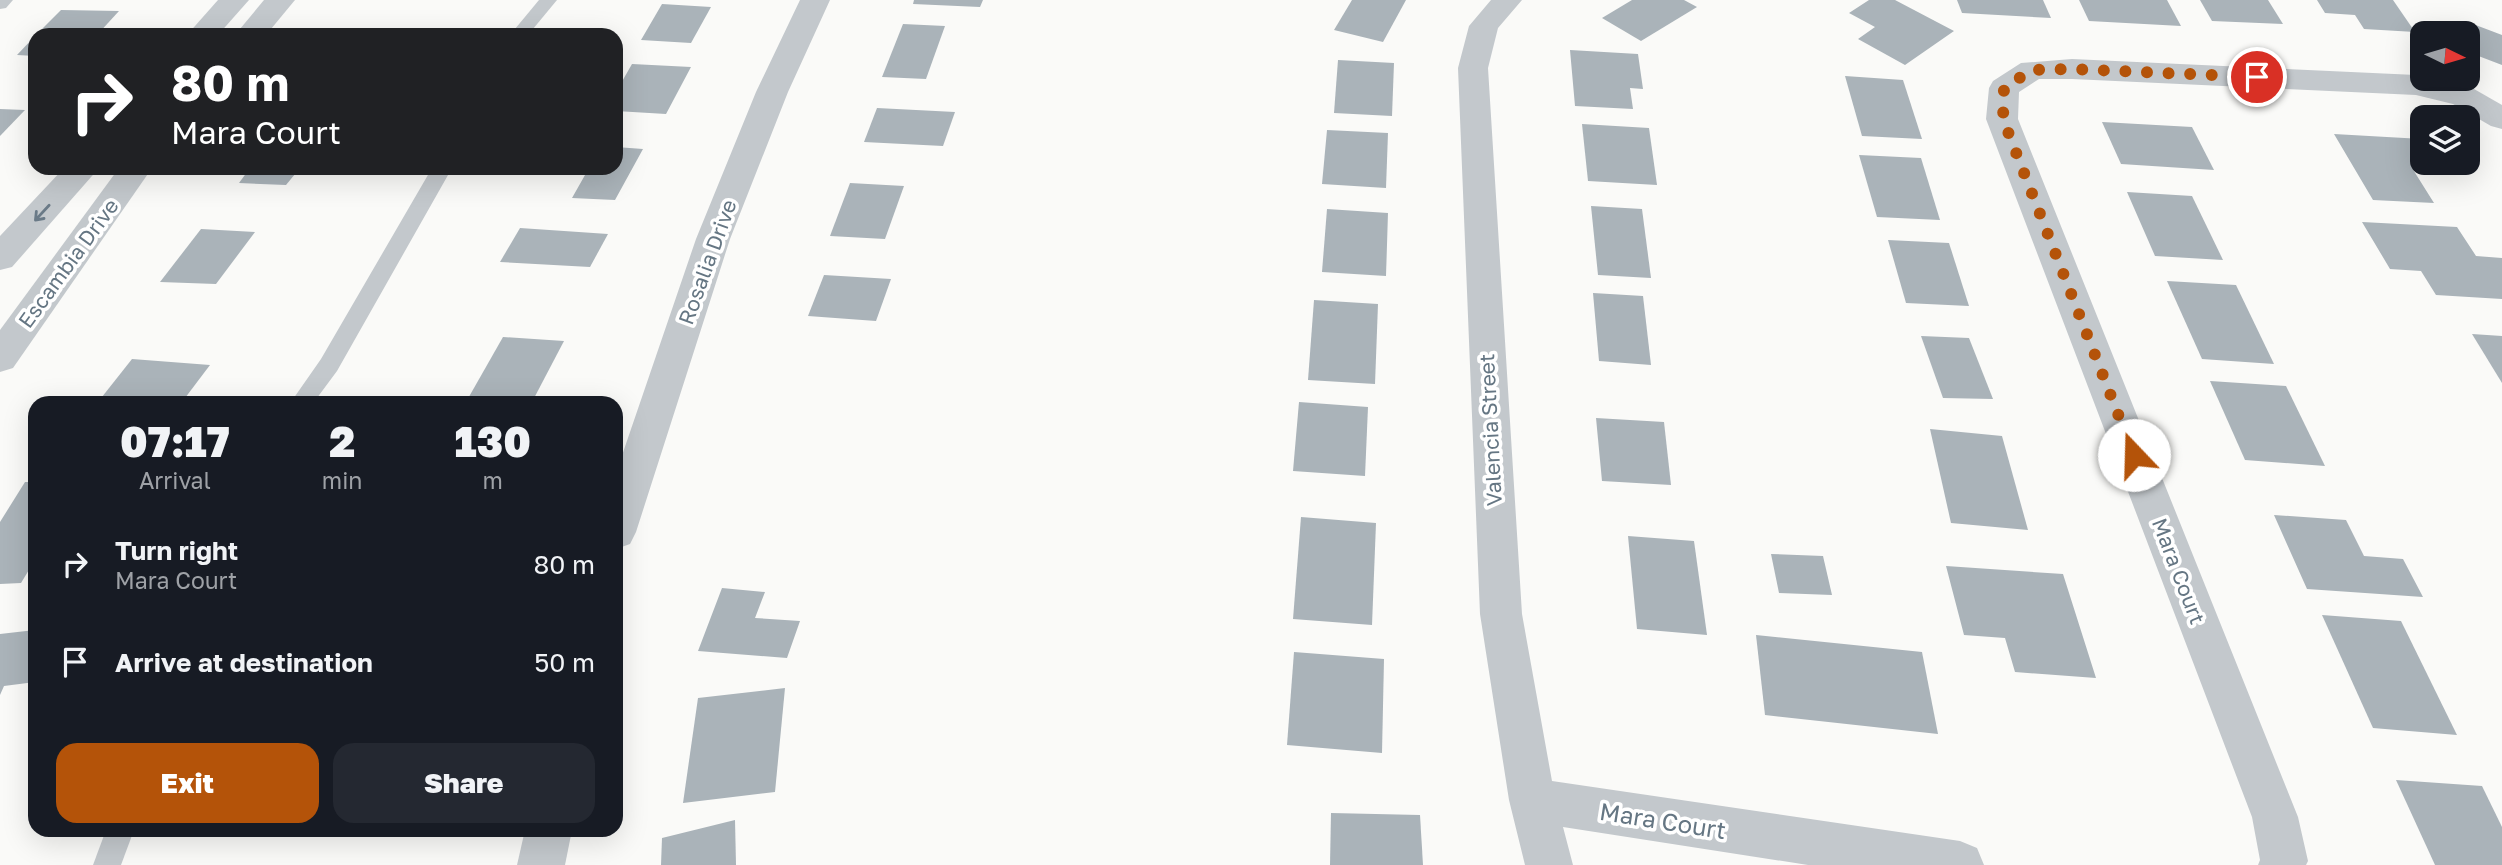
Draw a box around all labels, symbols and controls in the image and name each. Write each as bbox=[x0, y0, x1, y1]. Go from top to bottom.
north arrow bbox=[2410, 21, 2480, 91]
map controls bbox=[2410, 21, 2480, 175]
pin bbox=[2227, 47, 2287, 107]
text: 80 m bbox=[171, 53, 289, 112]
icon: right bbox=[56, 56, 147, 147]
icon: arrive bbox=[2238, 58, 2276, 96]
button: layers bbox=[2410, 105, 2480, 175]
text: Mara Court bbox=[171, 113, 341, 151]
street label: Escambia Drive bbox=[12, 193, 124, 333]
street label: Rosalia Drive bbox=[672, 196, 742, 328]
one-way arrow bbox=[33, 204, 50, 221]
street label: Valencia Street bbox=[1473, 353, 1507, 507]
text: 07:17 bbox=[120, 416, 230, 466]
text: 2 bbox=[329, 416, 355, 466]
text: 130 bbox=[455, 416, 531, 466]
position arrow bbox=[2097, 418, 2171, 492]
text: Arrival bbox=[139, 466, 211, 494]
text: min bbox=[322, 466, 363, 494]
text: m bbox=[483, 466, 503, 494]
street label: Mara Court bbox=[2147, 514, 2211, 628]
text: Turn right bbox=[115, 535, 238, 566]
icon: right bbox=[56, 545, 94, 583]
text: 80 m bbox=[534, 549, 595, 580]
text: Mara Court bbox=[115, 566, 237, 594]
icon: arrive bbox=[56, 643, 94, 681]
text: Arrive at destination bbox=[115, 647, 373, 678]
text: 50 m bbox=[534, 647, 595, 678]
button: Exit bbox=[56, 743, 319, 823]
button: Share bbox=[333, 743, 595, 823]
street label: Mara Court bbox=[1598, 796, 1728, 844]

